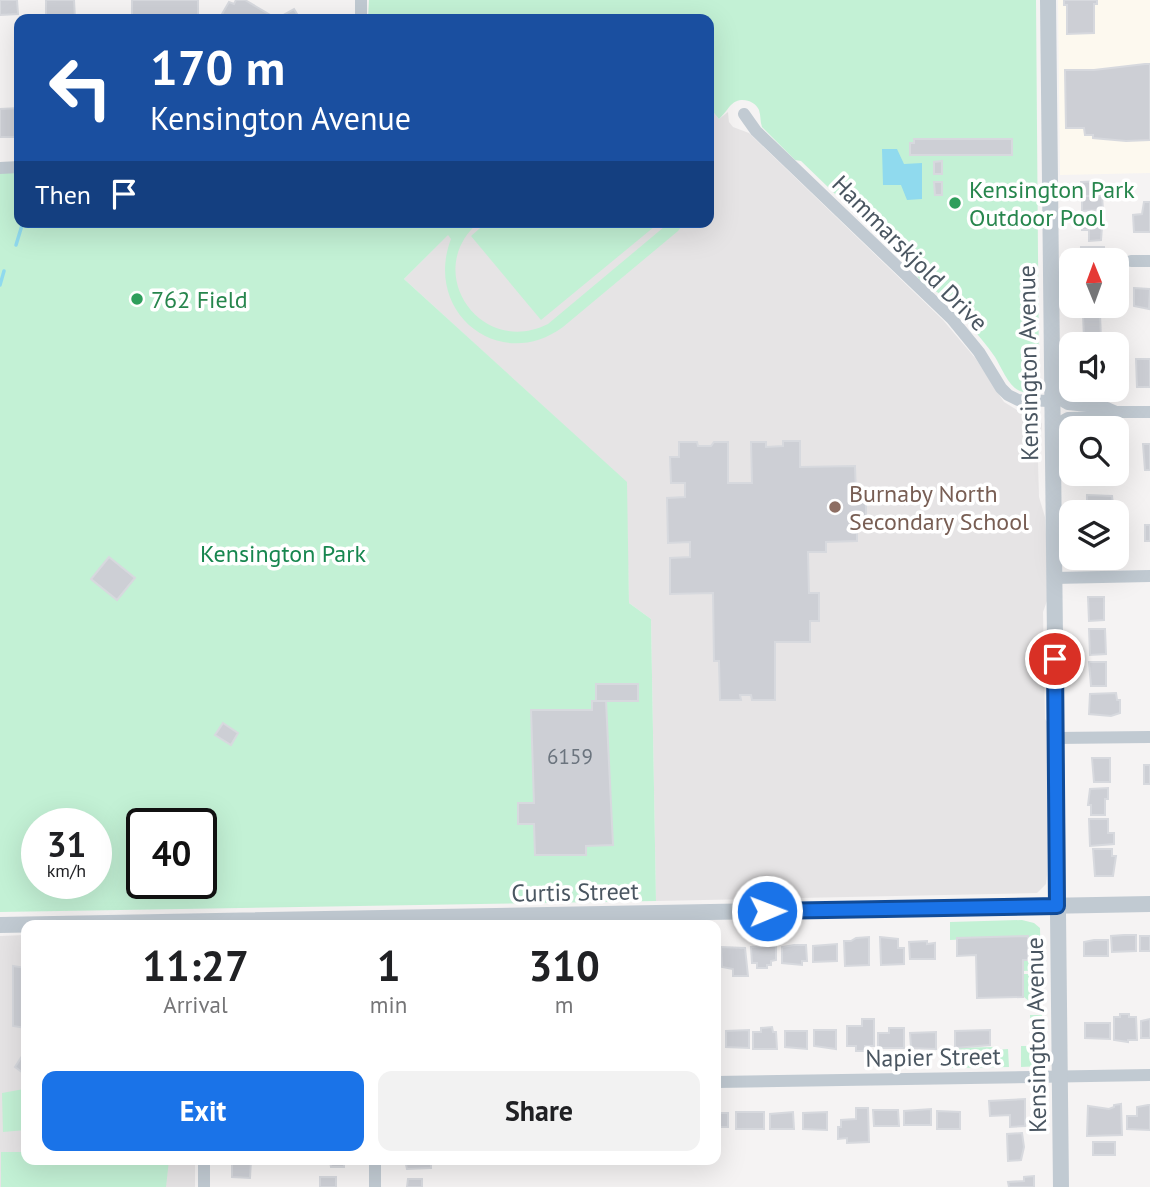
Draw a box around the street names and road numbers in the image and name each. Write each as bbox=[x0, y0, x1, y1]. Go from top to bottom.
street label: Hammarskjold Drive bbox=[825, 168, 995, 338]
street label: Kensington Avenue bbox=[1011, 265, 1045, 461]
street label: Curtis Street bbox=[511, 875, 639, 909]
street label: Kensington Avenue bbox=[1019, 937, 1053, 1133]
street label: Napier Street bbox=[865, 1040, 1001, 1074]

